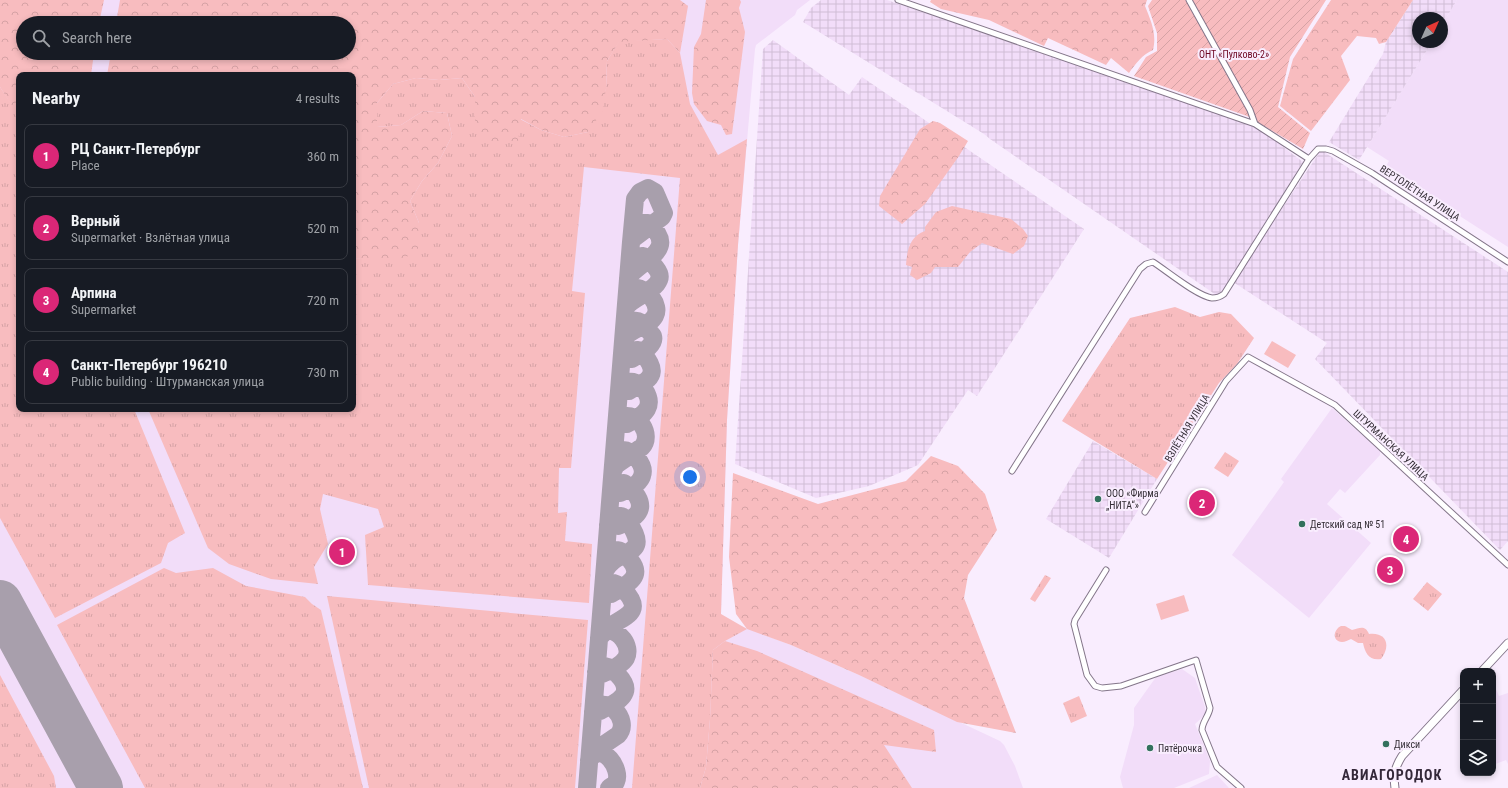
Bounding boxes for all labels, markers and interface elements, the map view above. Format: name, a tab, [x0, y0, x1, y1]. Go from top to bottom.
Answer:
north arrow	[1412, 12, 1448, 48]
search box	[16, 16, 356, 60]
icon: search	[30, 27, 52, 49]
text: Search here	[62, 29, 132, 47]
park label: ОНТ «Пулково-2»	[1199, 49, 1269, 60]
text: Nearby	[32, 88, 80, 108]
text: 4 results	[296, 91, 340, 106]
text: РЦ Санкт-Петербург	[71, 140, 200, 158]
text: 1	[43, 149, 49, 164]
text: 360 m	[307, 149, 339, 164]
text: Place	[71, 158, 100, 173]
street label: ВЕРТОЛЁТНАЯ УЛИЦА	[1378, 162, 1463, 223]
text: Верный	[71, 212, 120, 230]
text: 2	[43, 221, 49, 236]
text: 520 m	[307, 221, 339, 236]
text: Supermarket · Взлётная улица	[71, 230, 230, 245]
text: Арпина	[71, 284, 117, 302]
text: 3	[43, 293, 49, 308]
text: 720 m	[307, 293, 339, 308]
text: Supermarket	[71, 302, 136, 317]
text: Санкт-Петербург 196210	[71, 356, 227, 374]
text: 4	[43, 365, 49, 380]
text: 730 m	[307, 365, 339, 380]
text: Public building · Штурманская улица	[71, 374, 264, 389]
street label: ВЗЛЁТНАЯ УЛИЦА	[1162, 392, 1212, 464]
street label: ШТУРМАНСКАЯ УЛИЦА	[1351, 407, 1431, 483]
your location	[680, 467, 700, 487]
place label: ООО «Фирма „НИТА“»	[1106, 487, 1159, 511]
pin: 2	[1189, 488, 1215, 518]
marker: ООО «Фирма „НИТА“»	[1093, 494, 1103, 504]
marker: Детский сад № 51	[1297, 519, 1307, 529]
place label: Детский сад № 51	[1310, 519, 1385, 530]
pin: 4	[1393, 524, 1419, 554]
pin: 1	[329, 537, 355, 567]
pin: 3	[1377, 555, 1403, 585]
map controls	[1460, 668, 1496, 776]
button: +	[1460, 668, 1496, 704]
button: −	[1460, 704, 1496, 740]
marker: Дикси	[1381, 739, 1391, 749]
place label: Дикси	[1394, 739, 1420, 750]
button: layers	[1460, 740, 1496, 776]
marker: Пятёрочка	[1145, 743, 1155, 753]
place label: Пятёрочка	[1158, 743, 1202, 754]
district label: АВИАГОРОДОК	[1342, 767, 1442, 783]

